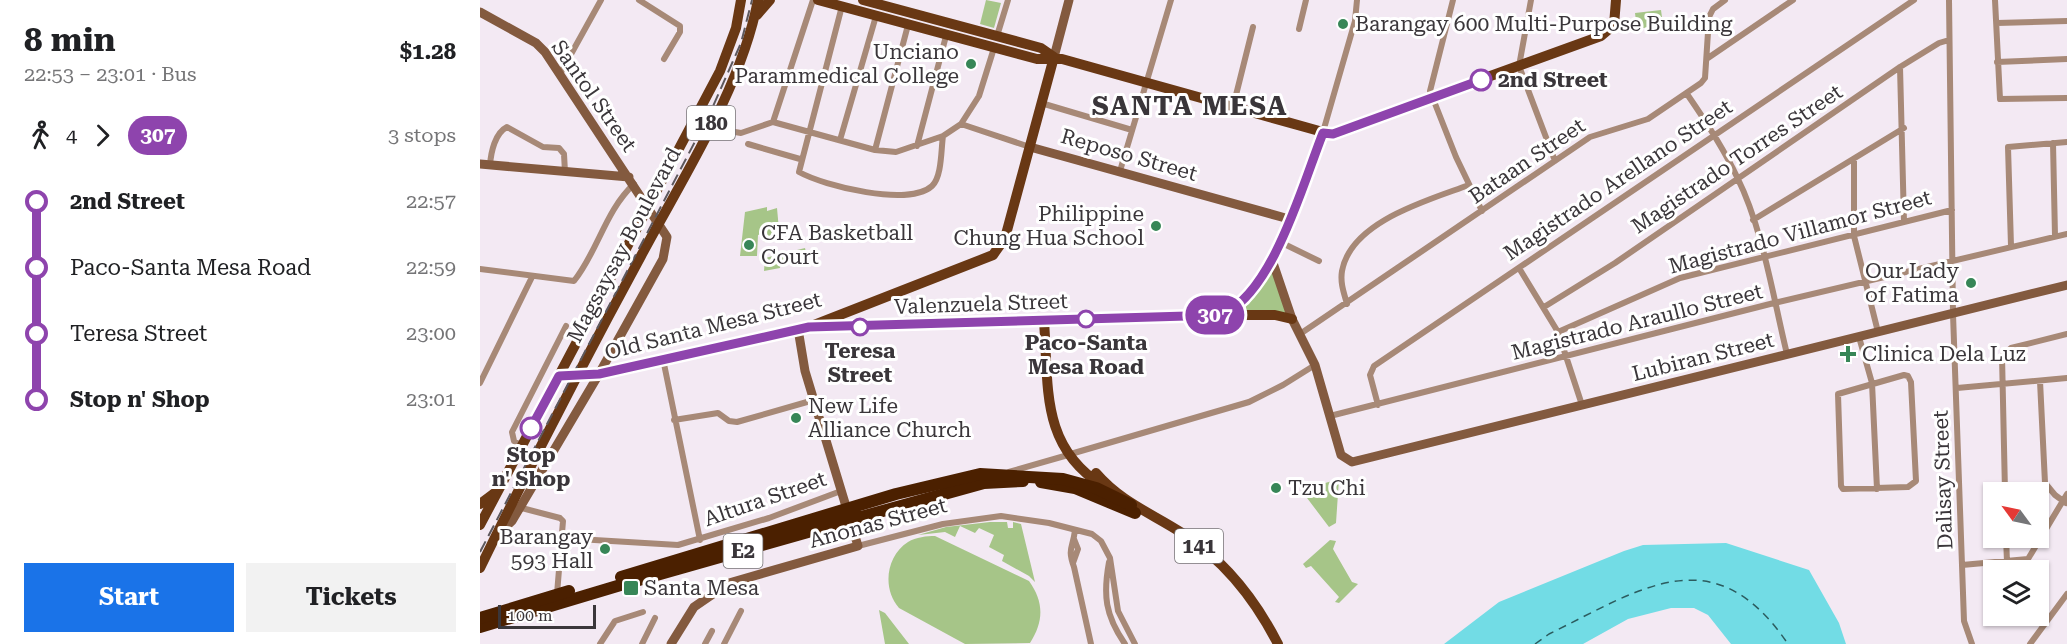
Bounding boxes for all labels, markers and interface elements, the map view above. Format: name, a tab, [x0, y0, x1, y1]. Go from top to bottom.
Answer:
place label: Barangay 600 Multi-Purpose Building	[1355, 12, 1732, 36]
marker: Barangay 600 Multi-Purpose Building	[1336, 17, 1350, 31]
text: 8 min	[24, 20, 116, 59]
street label: Santol Street	[547, 36, 641, 157]
text: $1.28	[400, 39, 456, 64]
place label: Unciano Parammedical College	[734, 40, 959, 88]
marker: Unciano Parammedical College	[964, 57, 978, 71]
text: 22:53 – 23:01 · Bus	[24, 62, 196, 86]
place label: 2nd Street	[1498, 68, 1608, 92]
marker: 2nd Street	[1470, 69, 1492, 91]
street label: Magistrado Torres Street	[1627, 79, 1847, 238]
district label: SANTA MESA	[1092, 90, 1288, 122]
street label: Magistrado Arellano Street	[1499, 95, 1737, 265]
road number: 180	[687, 106, 735, 140]
street label: Bataan Street	[1465, 113, 1590, 209]
icon: walk	[24, 119, 57, 152]
icon: forward	[86, 119, 119, 152]
text: 4	[66, 123, 77, 147]
text: 307	[140, 123, 175, 147]
text: 3 stops	[388, 123, 456, 147]
street label: Reposo Street	[1058, 124, 1200, 186]
street label: Magsaysay Boulevard	[562, 143, 686, 347]
street label: Magistrado Villamor Street	[1666, 185, 1934, 279]
text: 2nd Street	[70, 189, 185, 214]
text: 22:57	[406, 189, 456, 213]
place label: Philippine Chung Hua School	[954, 202, 1144, 250]
marker: Philippine Chung Hua School	[1149, 219, 1163, 233]
place label: CFA Basketball Court	[761, 221, 913, 269]
marker: CFA Basketball Court	[742, 238, 756, 252]
text: Paco-Santa Mesa Road	[70, 255, 311, 280]
text: 22:59	[406, 255, 456, 279]
place label: Our Lady of Fatima	[1865, 259, 1960, 307]
marker: Our Lady of Fatima	[1964, 276, 1978, 290]
street label: Magistrado Araullo Street	[1509, 279, 1765, 365]
street label: Old Santa Mesa Street	[602, 287, 824, 365]
street label: Valenzuela Street	[894, 289, 1069, 319]
line badge: 307	[1180, 296, 1250, 334]
text: 307	[1197, 303, 1233, 327]
marker: Paco-Santa Mesa Road	[1077, 310, 1095, 328]
marker: Teresa Street	[851, 318, 869, 336]
text: Teresa Street	[70, 321, 207, 346]
text: 23:00	[406, 321, 456, 345]
street label: Lubiran Street	[1630, 328, 1777, 386]
place label: Paco-Santa Mesa Road	[1025, 331, 1148, 379]
place label: Teresa Street	[825, 339, 896, 387]
place label: Clinica Dela Luz	[1862, 342, 2026, 366]
marker: Clinica Dela Luz	[1839, 345, 1857, 363]
text: Stop n' Shop	[70, 387, 209, 412]
text: 23:01	[406, 387, 456, 411]
place label: New Life Alliance Church	[808, 394, 972, 442]
street label: Dalisay Street	[1929, 410, 1957, 550]
marker: New Life Alliance Church	[789, 411, 803, 425]
marker: Stop n' Shop	[520, 417, 542, 439]
place label: Stop n' Shop	[492, 443, 570, 491]
street label: Altura Street	[701, 467, 829, 531]
place label: Tzu Chi	[1288, 476, 1366, 500]
marker: Tzu Chi	[1269, 481, 1283, 495]
north arrow	[1983, 482, 2049, 548]
map controls	[1983, 482, 2049, 626]
street label: Anonas Street	[807, 493, 950, 553]
place label: Barangay 593 Hall	[499, 525, 594, 573]
road number: 141	[1175, 529, 1223, 563]
road number: E2	[724, 534, 762, 568]
marker: Barangay 593 Hall	[598, 542, 612, 556]
button: layers	[1983, 560, 2049, 626]
button: Start	[24, 563, 234, 632]
button: Tickets	[246, 563, 456, 632]
place label: Santa Mesa	[644, 576, 760, 600]
marker: Santa Mesa	[622, 579, 640, 597]
scale bar	[498, 602, 596, 630]
text: 100 m	[507, 606, 553, 625]

